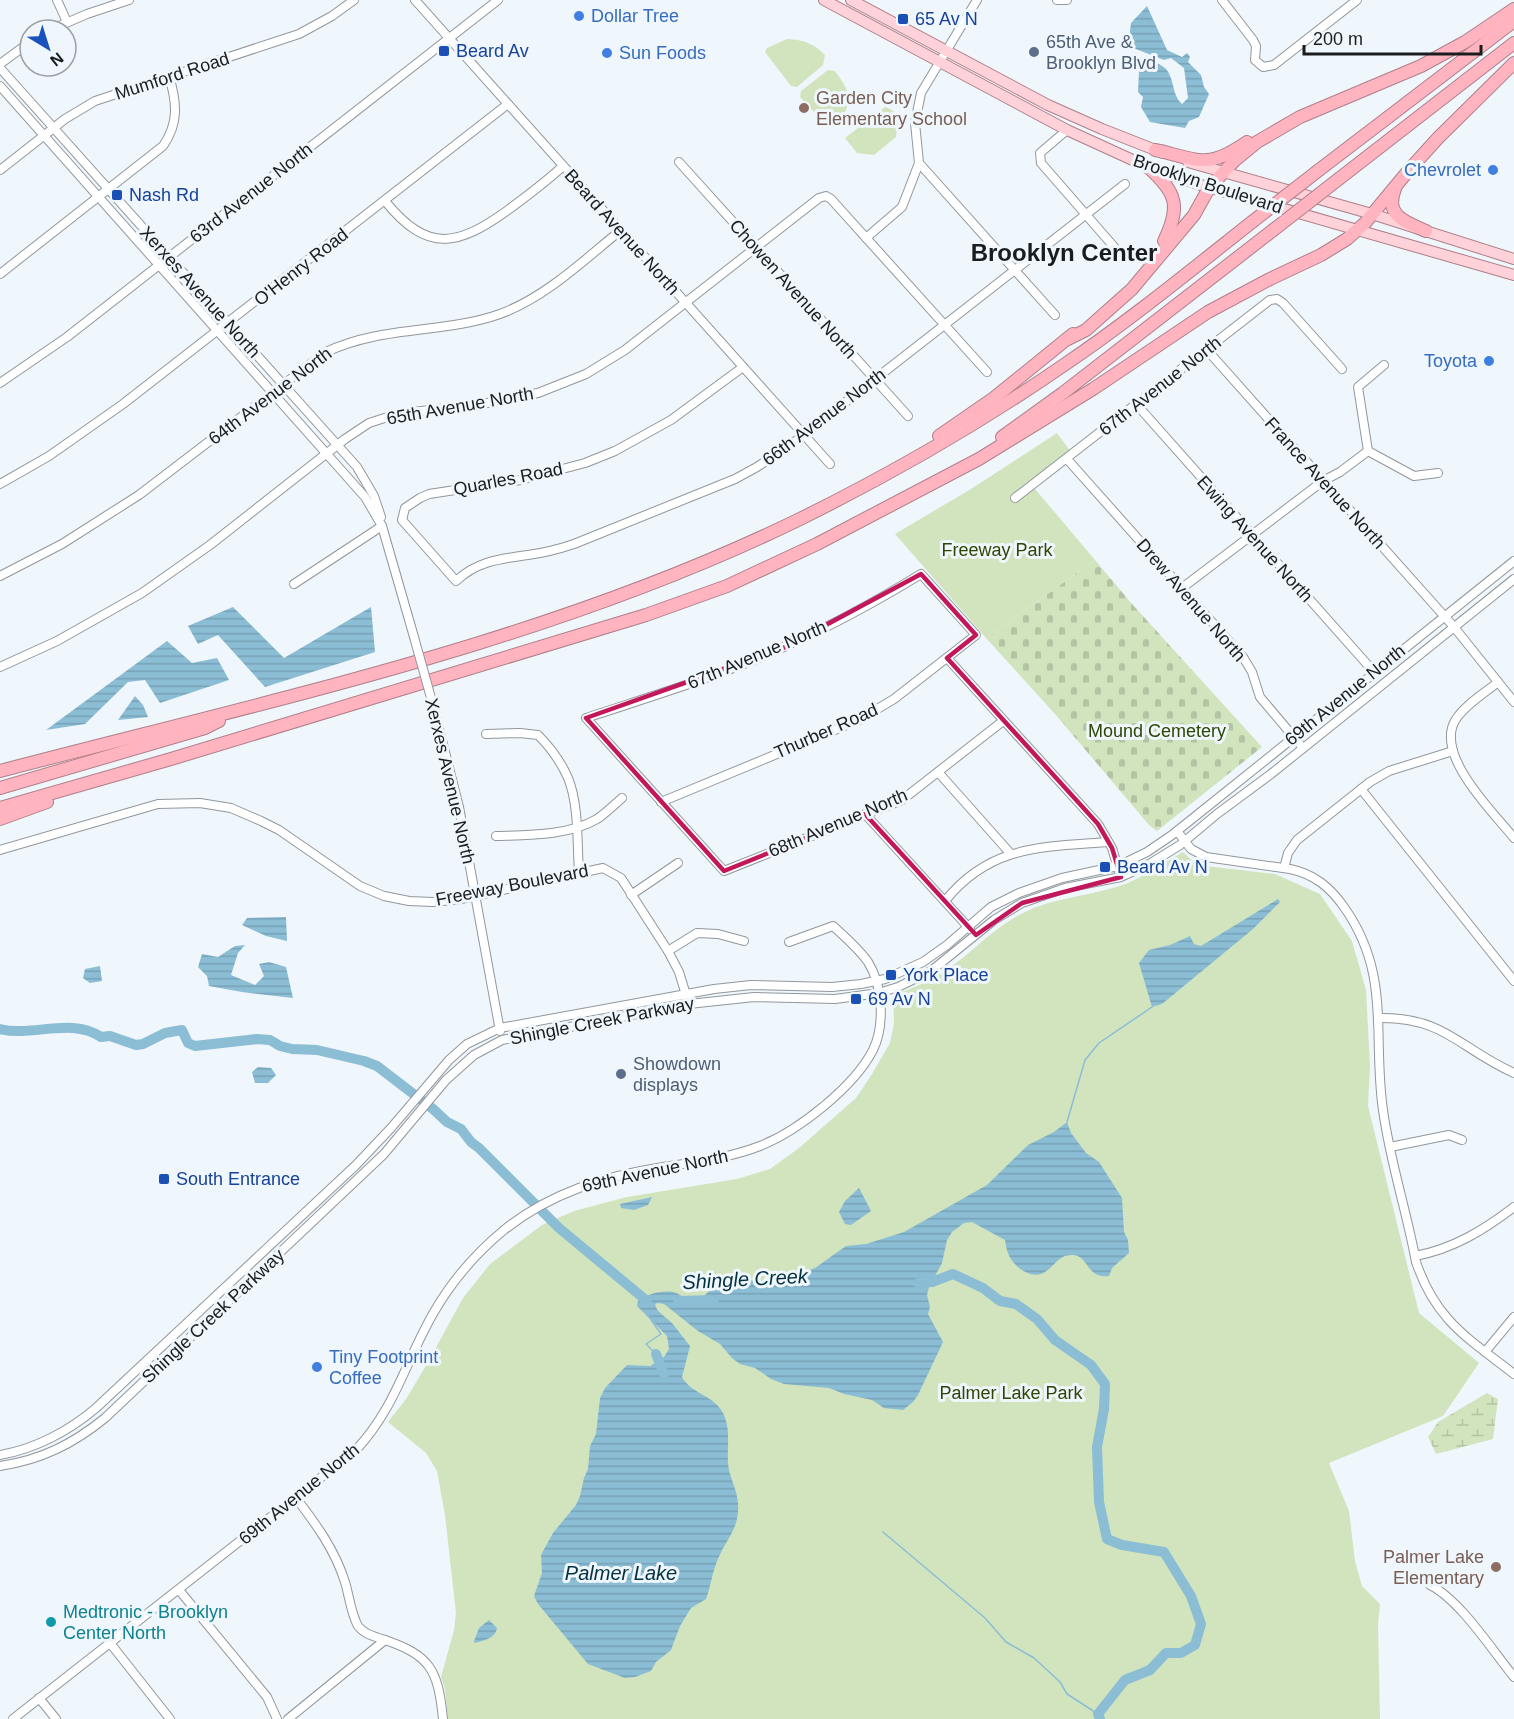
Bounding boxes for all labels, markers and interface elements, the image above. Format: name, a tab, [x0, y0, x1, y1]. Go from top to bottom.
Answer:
place label: Dollar Tree	[591, 6, 679, 26]
marker: Dollar Tree	[572, 9, 586, 23]
place label: 65 Av N	[915, 9, 978, 29]
marker: 65 Av N	[896, 12, 910, 26]
north arrow	[18, 18, 78, 78]
scale bar	[1304, 18, 1481, 56]
text: 200 m	[1313, 29, 1363, 49]
place label: 65th Ave & Brooklyn Blvd	[1046, 32, 1156, 73]
place label: Beard Av	[456, 41, 529, 61]
place label: Sun Foods	[619, 43, 706, 63]
marker: Beard Av	[437, 44, 451, 58]
marker: 65th Ave & Brooklyn Blvd	[1027, 45, 1041, 59]
marker: Sun Foods	[600, 46, 614, 60]
street label: Mumford Road	[112, 48, 232, 104]
text: N	[47, 49, 67, 70]
place label: Garden City Elementary School	[816, 88, 967, 129]
marker: Garden City Elementary School	[797, 101, 811, 115]
street label: 63rd Avenue North	[186, 139, 316, 247]
street label: Brooklyn Boulevard	[1131, 150, 1285, 218]
place label: Chevrolet	[1404, 160, 1481, 180]
marker: Chevrolet	[1486, 163, 1500, 177]
street label: Beard Avenue North	[560, 165, 684, 299]
place label: Nash Rd	[129, 185, 199, 205]
marker: Nash Rd	[110, 188, 124, 202]
street label: Chowen Avenue North	[725, 216, 861, 362]
street label: Xerxes Avenue North	[136, 222, 264, 362]
street label: O'Henry Road	[250, 224, 352, 310]
district label: Brooklyn Center	[971, 239, 1157, 266]
street label: 67th Avenue North	[1095, 332, 1225, 440]
street label: 64th Avenue North	[205, 343, 335, 449]
place label: Toyota	[1424, 351, 1478, 371]
marker: Toyota	[1482, 354, 1496, 368]
street label: 66th Avenue North	[759, 364, 889, 470]
street label: 65th Avenue North	[385, 383, 535, 429]
street label: France Avenue North	[1261, 413, 1389, 553]
street label: Quarles Road	[452, 459, 564, 499]
street label: Ewing Avenue North	[1193, 472, 1317, 606]
street label: Drew Avenue North	[1132, 535, 1250, 665]
park label: Freeway Park	[941, 540, 1054, 560]
street label: 67th Avenue North	[685, 617, 829, 693]
street label: 69th Avenue North	[1281, 640, 1409, 750]
street label: Xerxes Avenue North	[421, 696, 479, 866]
street label: Thurber Road	[771, 699, 881, 763]
park label: Mound Cemetery	[1088, 721, 1226, 741]
street label: 68th Avenue North	[766, 785, 910, 861]
place label: Beard Av N	[1117, 857, 1208, 877]
street label: Freeway Boulevard	[434, 860, 590, 910]
marker: Beard Av N	[1098, 860, 1112, 874]
place label: York Place	[903, 965, 988, 985]
marker: York Place	[884, 968, 898, 982]
place label: 69 Av N	[868, 989, 931, 1009]
marker: 69 Av N	[849, 992, 863, 1006]
street label: Shingle Creek Parkway	[508, 993, 696, 1049]
place label: Showdown displays	[633, 1054, 721, 1095]
marker: Showdown displays	[614, 1067, 628, 1081]
street label: 69th Avenue North	[580, 1146, 730, 1196]
place label: South Entrance	[176, 1169, 300, 1189]
marker: South Entrance	[157, 1172, 171, 1186]
street label: Shingle Creek Parkway	[138, 1245, 288, 1387]
water label: Shingle Creek	[682, 1265, 809, 1293]
place label: Tiny Footprint Coffee	[329, 1347, 438, 1388]
marker: Tiny Footprint Coffee	[310, 1360, 324, 1374]
park label: Palmer Lake Park	[939, 1383, 1084, 1403]
street label: 69th Avenue North	[235, 1439, 363, 1549]
place label: Palmer Lake Elementary	[1383, 1547, 1484, 1588]
marker: Palmer Lake Elementary	[1489, 1560, 1503, 1574]
water label: Palmer Lake	[565, 1562, 677, 1584]
place label: Medtronic - Brooklyn Center North	[63, 1602, 228, 1643]
marker: Medtronic - Brooklyn Center North	[44, 1615, 58, 1629]

